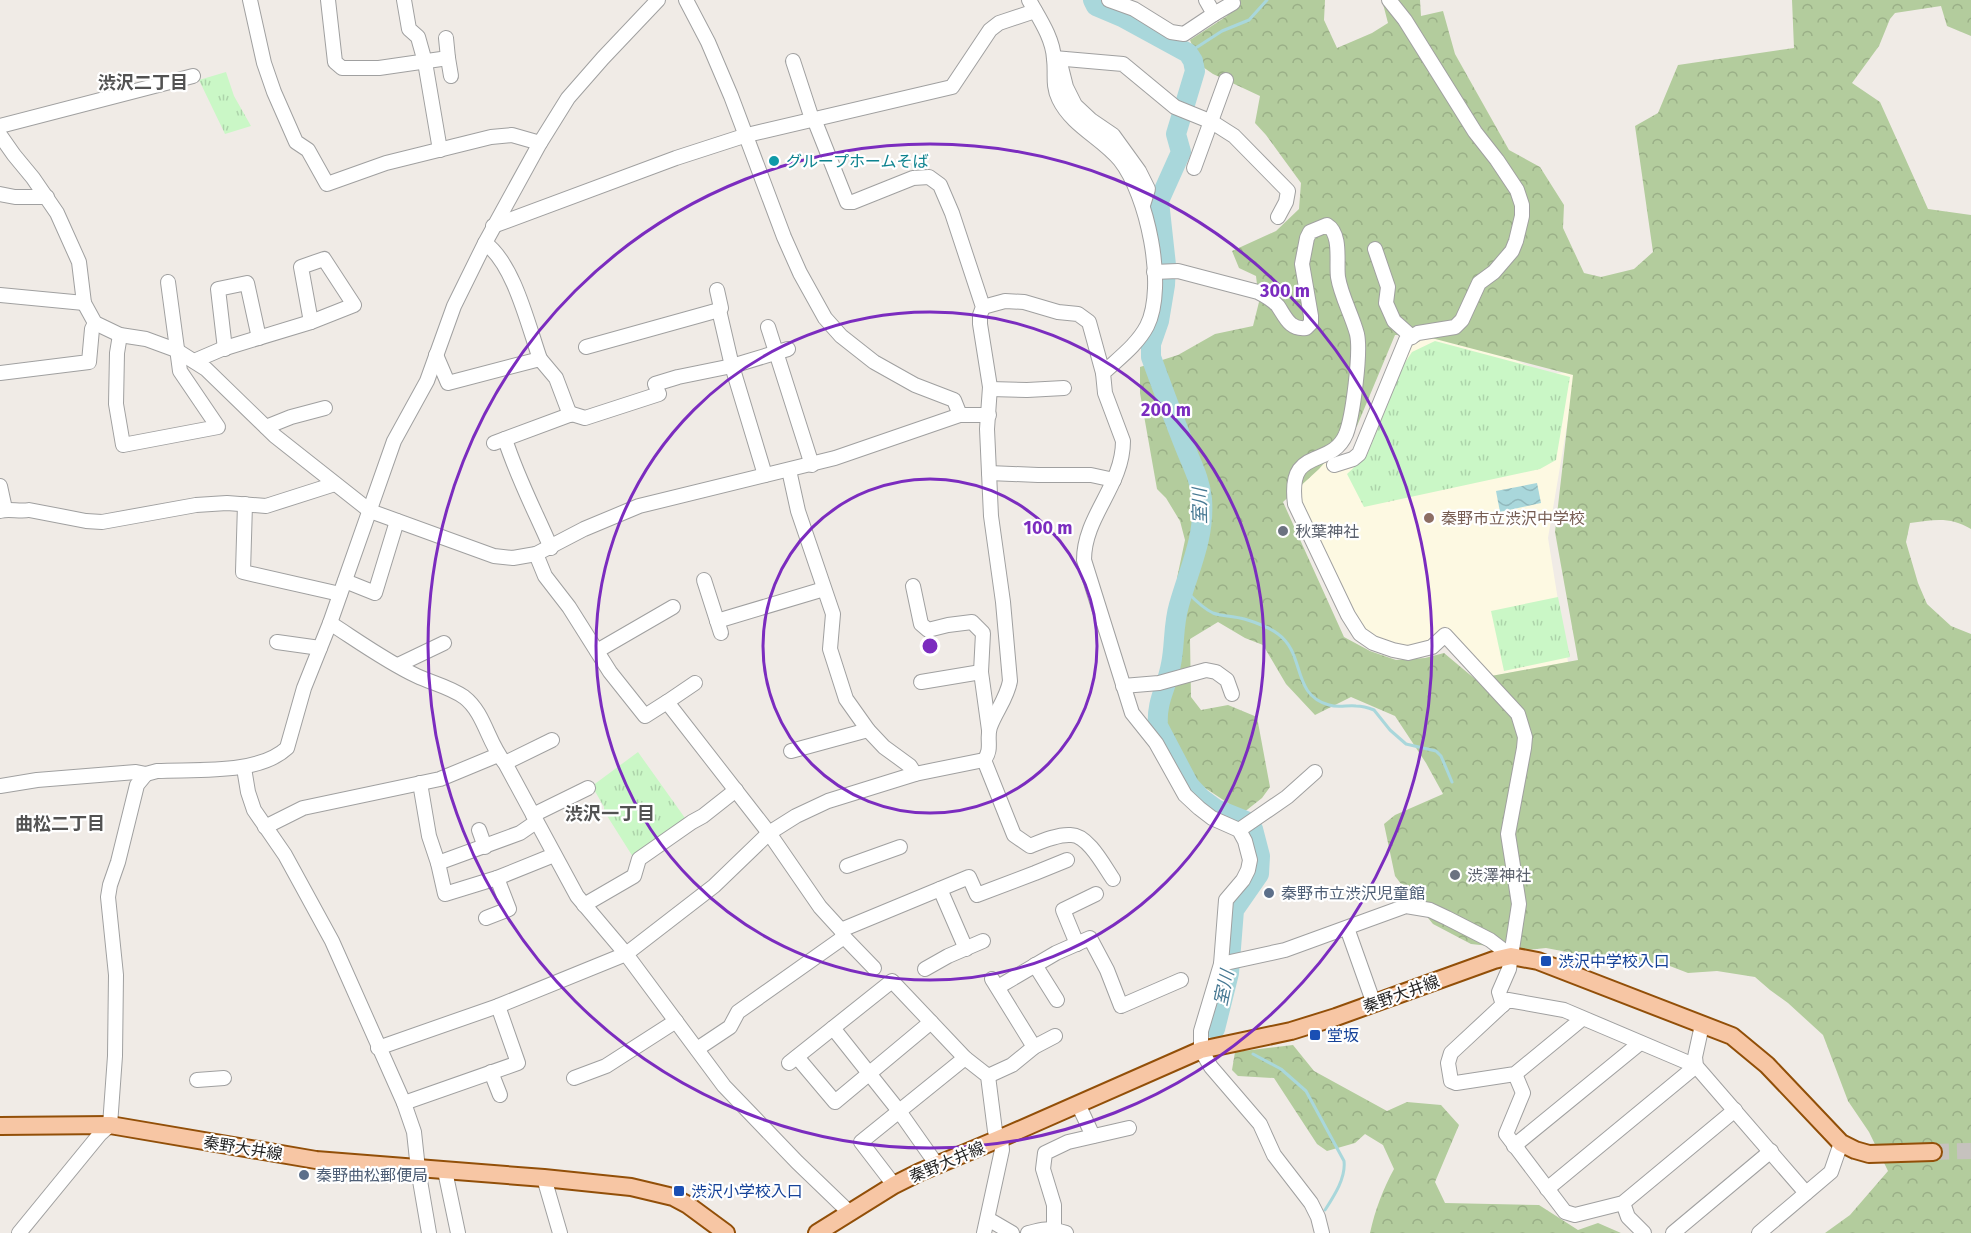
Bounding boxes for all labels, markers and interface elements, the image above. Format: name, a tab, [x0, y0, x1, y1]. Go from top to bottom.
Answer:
district label: 渋沢二丁目	[98, 72, 188, 94]
place label: グループホームそば	[786, 152, 929, 171]
marker: グループホームそば	[767, 154, 781, 168]
text: 300 m	[1259, 280, 1310, 302]
text: 200 m	[1141, 399, 1191, 421]
water label: 室川	[1189, 486, 1211, 524]
place label: 秦野市立渋沢中学校	[1441, 509, 1585, 528]
marker: 秦野市立渋沢中学校	[1422, 511, 1436, 525]
text: 100 m	[1024, 517, 1072, 539]
place label: 秋葉神社	[1295, 522, 1359, 541]
marker: 秋葉神社	[1276, 524, 1290, 538]
centre of rings	[920, 636, 940, 656]
district label: 渋沢一丁目	[565, 803, 655, 825]
district label: 曲松二丁目	[15, 813, 105, 835]
place label: 渋澤神社	[1467, 866, 1531, 885]
marker: 渋澤神社	[1448, 868, 1462, 882]
place label: 秦野市立渋沢児童館	[1281, 884, 1425, 903]
marker: 秦野市立渋沢児童館	[1262, 886, 1276, 900]
place label: 渋沢中学校入口	[1558, 952, 1670, 971]
marker: 渋沢中学校入口	[1539, 954, 1553, 968]
water label: 室川	[1209, 966, 1239, 1008]
street label: 秦野大井線	[1360, 971, 1442, 1017]
place label: 堂坂	[1327, 1026, 1359, 1045]
marker: 堂坂	[1308, 1028, 1322, 1042]
street label: 秦野大井線	[202, 1132, 284, 1164]
street label: 秦野大井線	[906, 1138, 988, 1186]
place label: 秦野曲松郵便局	[316, 1166, 428, 1185]
marker: 秦野曲松郵便局	[297, 1168, 311, 1182]
place label: 渋沢小学校入口	[691, 1182, 803, 1201]
marker: 渋沢小学校入口	[672, 1184, 686, 1198]

